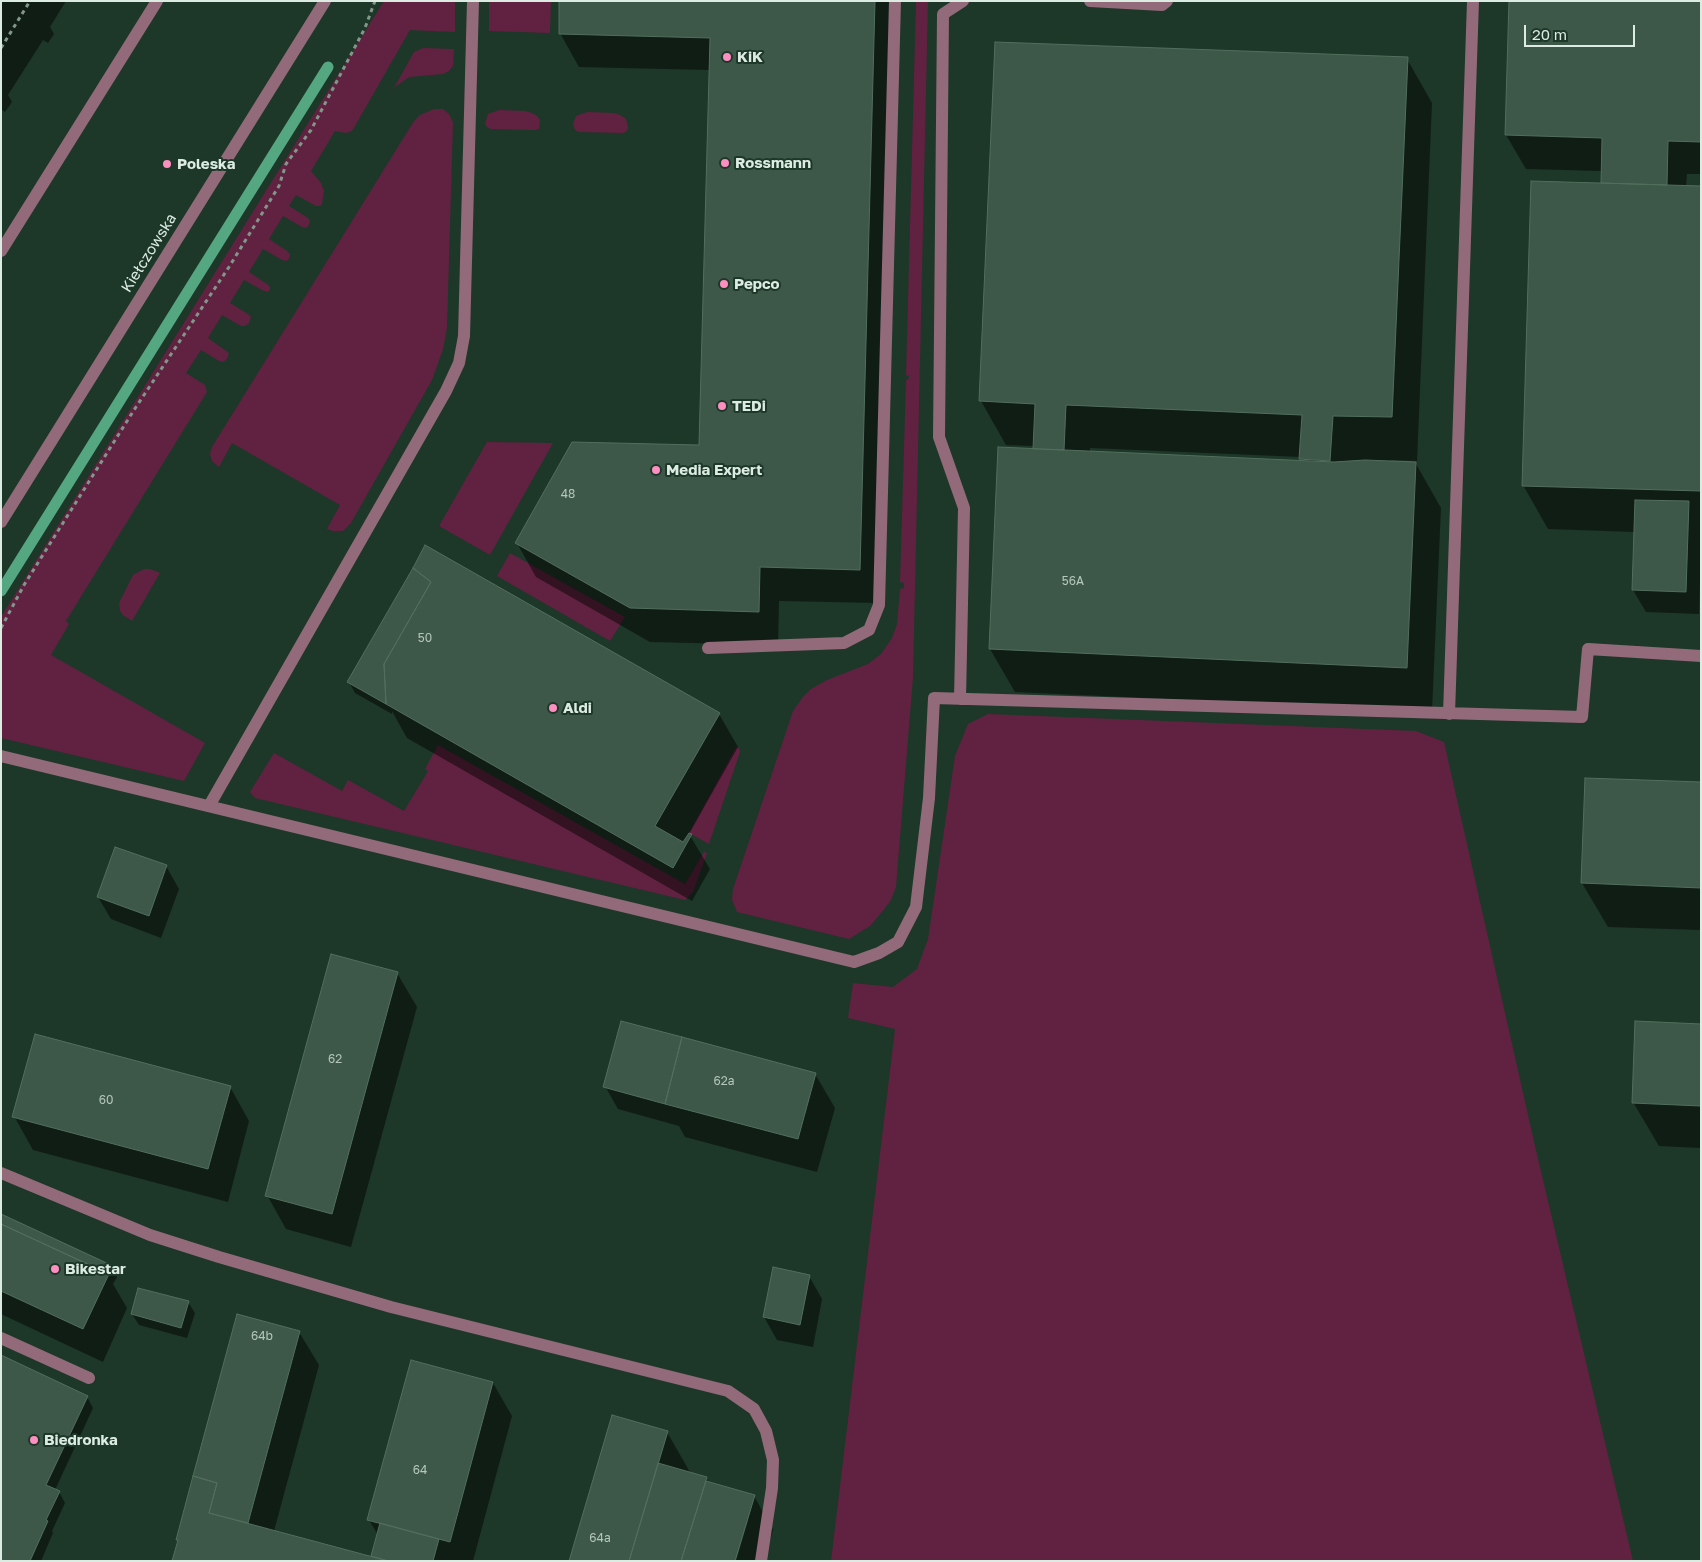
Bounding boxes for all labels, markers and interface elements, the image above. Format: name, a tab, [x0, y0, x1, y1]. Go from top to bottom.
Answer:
scale bar	[1527, 15, 1638, 47]
text: 20 m	[1532, 25, 1567, 43]
place label: KiK	[737, 48, 763, 66]
marker: KiK	[721, 51, 733, 63]
place label: Rossmann	[735, 154, 811, 172]
place label: Poleska	[177, 155, 235, 173]
marker: Rossmann	[719, 157, 731, 169]
marker: Poleska	[161, 158, 173, 170]
street label: Kiełczowska	[118, 210, 180, 296]
place label: Pepco	[734, 275, 780, 293]
marker: Pepco	[718, 278, 730, 290]
place label: TEDi	[732, 397, 766, 415]
marker: TEDi	[716, 400, 728, 412]
place label: Media Expert	[666, 461, 762, 479]
marker: Media Expert	[650, 464, 662, 476]
house number: 48	[561, 487, 575, 501]
house number: 56A	[1062, 574, 1084, 588]
house number: 50	[418, 631, 432, 645]
place label: Aldi	[563, 699, 592, 717]
marker: Aldi	[547, 702, 559, 714]
house number: 62	[328, 1052, 342, 1066]
house number: 62a	[714, 1074, 734, 1088]
house number: 60	[99, 1093, 113, 1107]
place label: Bikestar	[65, 1260, 126, 1278]
marker: Bikestar	[49, 1263, 61, 1275]
house number: 64b	[251, 1329, 273, 1343]
place label: Biedronka	[44, 1431, 118, 1449]
marker: Biedronka	[28, 1434, 40, 1446]
house number: 64	[413, 1463, 427, 1477]
house number: 64a	[589, 1531, 611, 1545]

